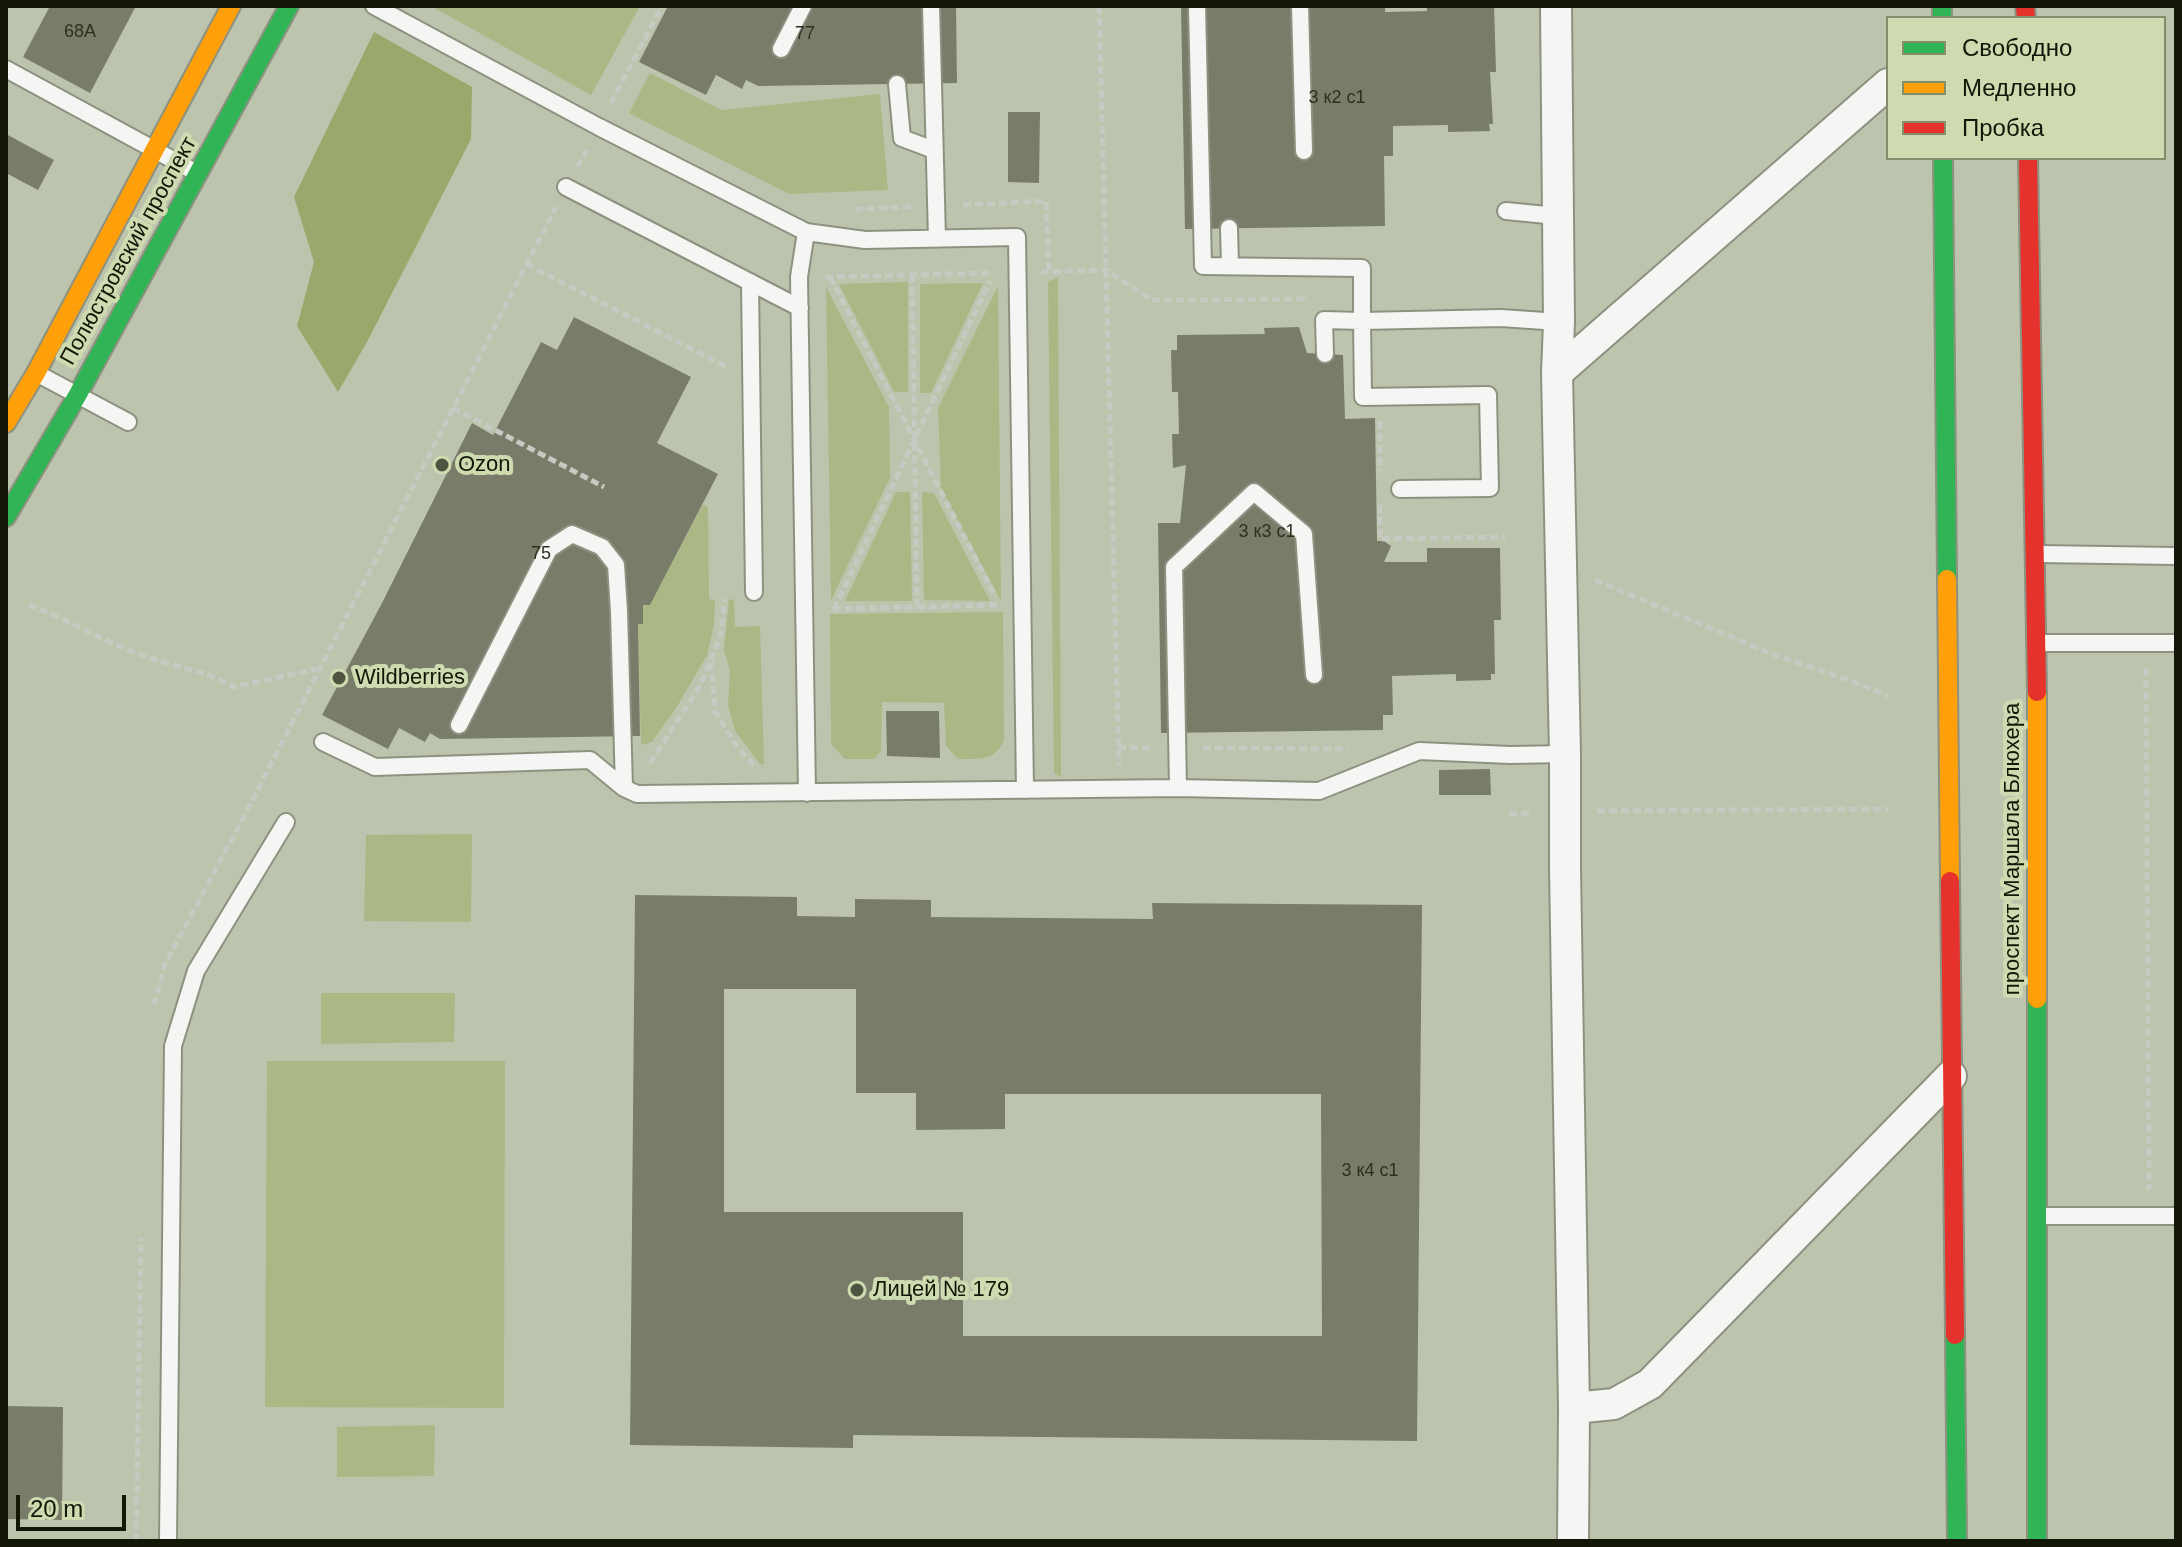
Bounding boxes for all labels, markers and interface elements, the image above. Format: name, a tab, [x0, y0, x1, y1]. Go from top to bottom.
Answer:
legend	[1886, 16, 2166, 160]
house number: 68А	[64, 21, 96, 43]
house number: 77	[795, 23, 815, 45]
text: Свободно	[1962, 34, 2072, 61]
text: Медленно	[1962, 74, 2076, 101]
house number: 3 к2 с1	[1309, 87, 1365, 109]
text: Пробка	[1962, 114, 2044, 141]
street label: Полюстровский проспект	[55, 132, 203, 370]
place label: Ozon	[458, 452, 511, 478]
marker: Ozon	[433, 456, 451, 474]
house number: 3 к3 с1	[1239, 521, 1295, 543]
house number: 75	[531, 543, 551, 565]
place label: Wildberries	[355, 665, 465, 691]
marker: Wildberries	[330, 669, 348, 687]
street label: проспект Маршала Блюхера	[2000, 703, 2026, 995]
house number: 3 к4 с1	[1342, 1160, 1398, 1182]
place label: Лицей № 179	[873, 1277, 1009, 1303]
marker: Лицей № 179	[848, 1281, 866, 1299]
scale bar	[20, 1479, 130, 1529]
text: 20 m	[30, 1495, 83, 1522]

